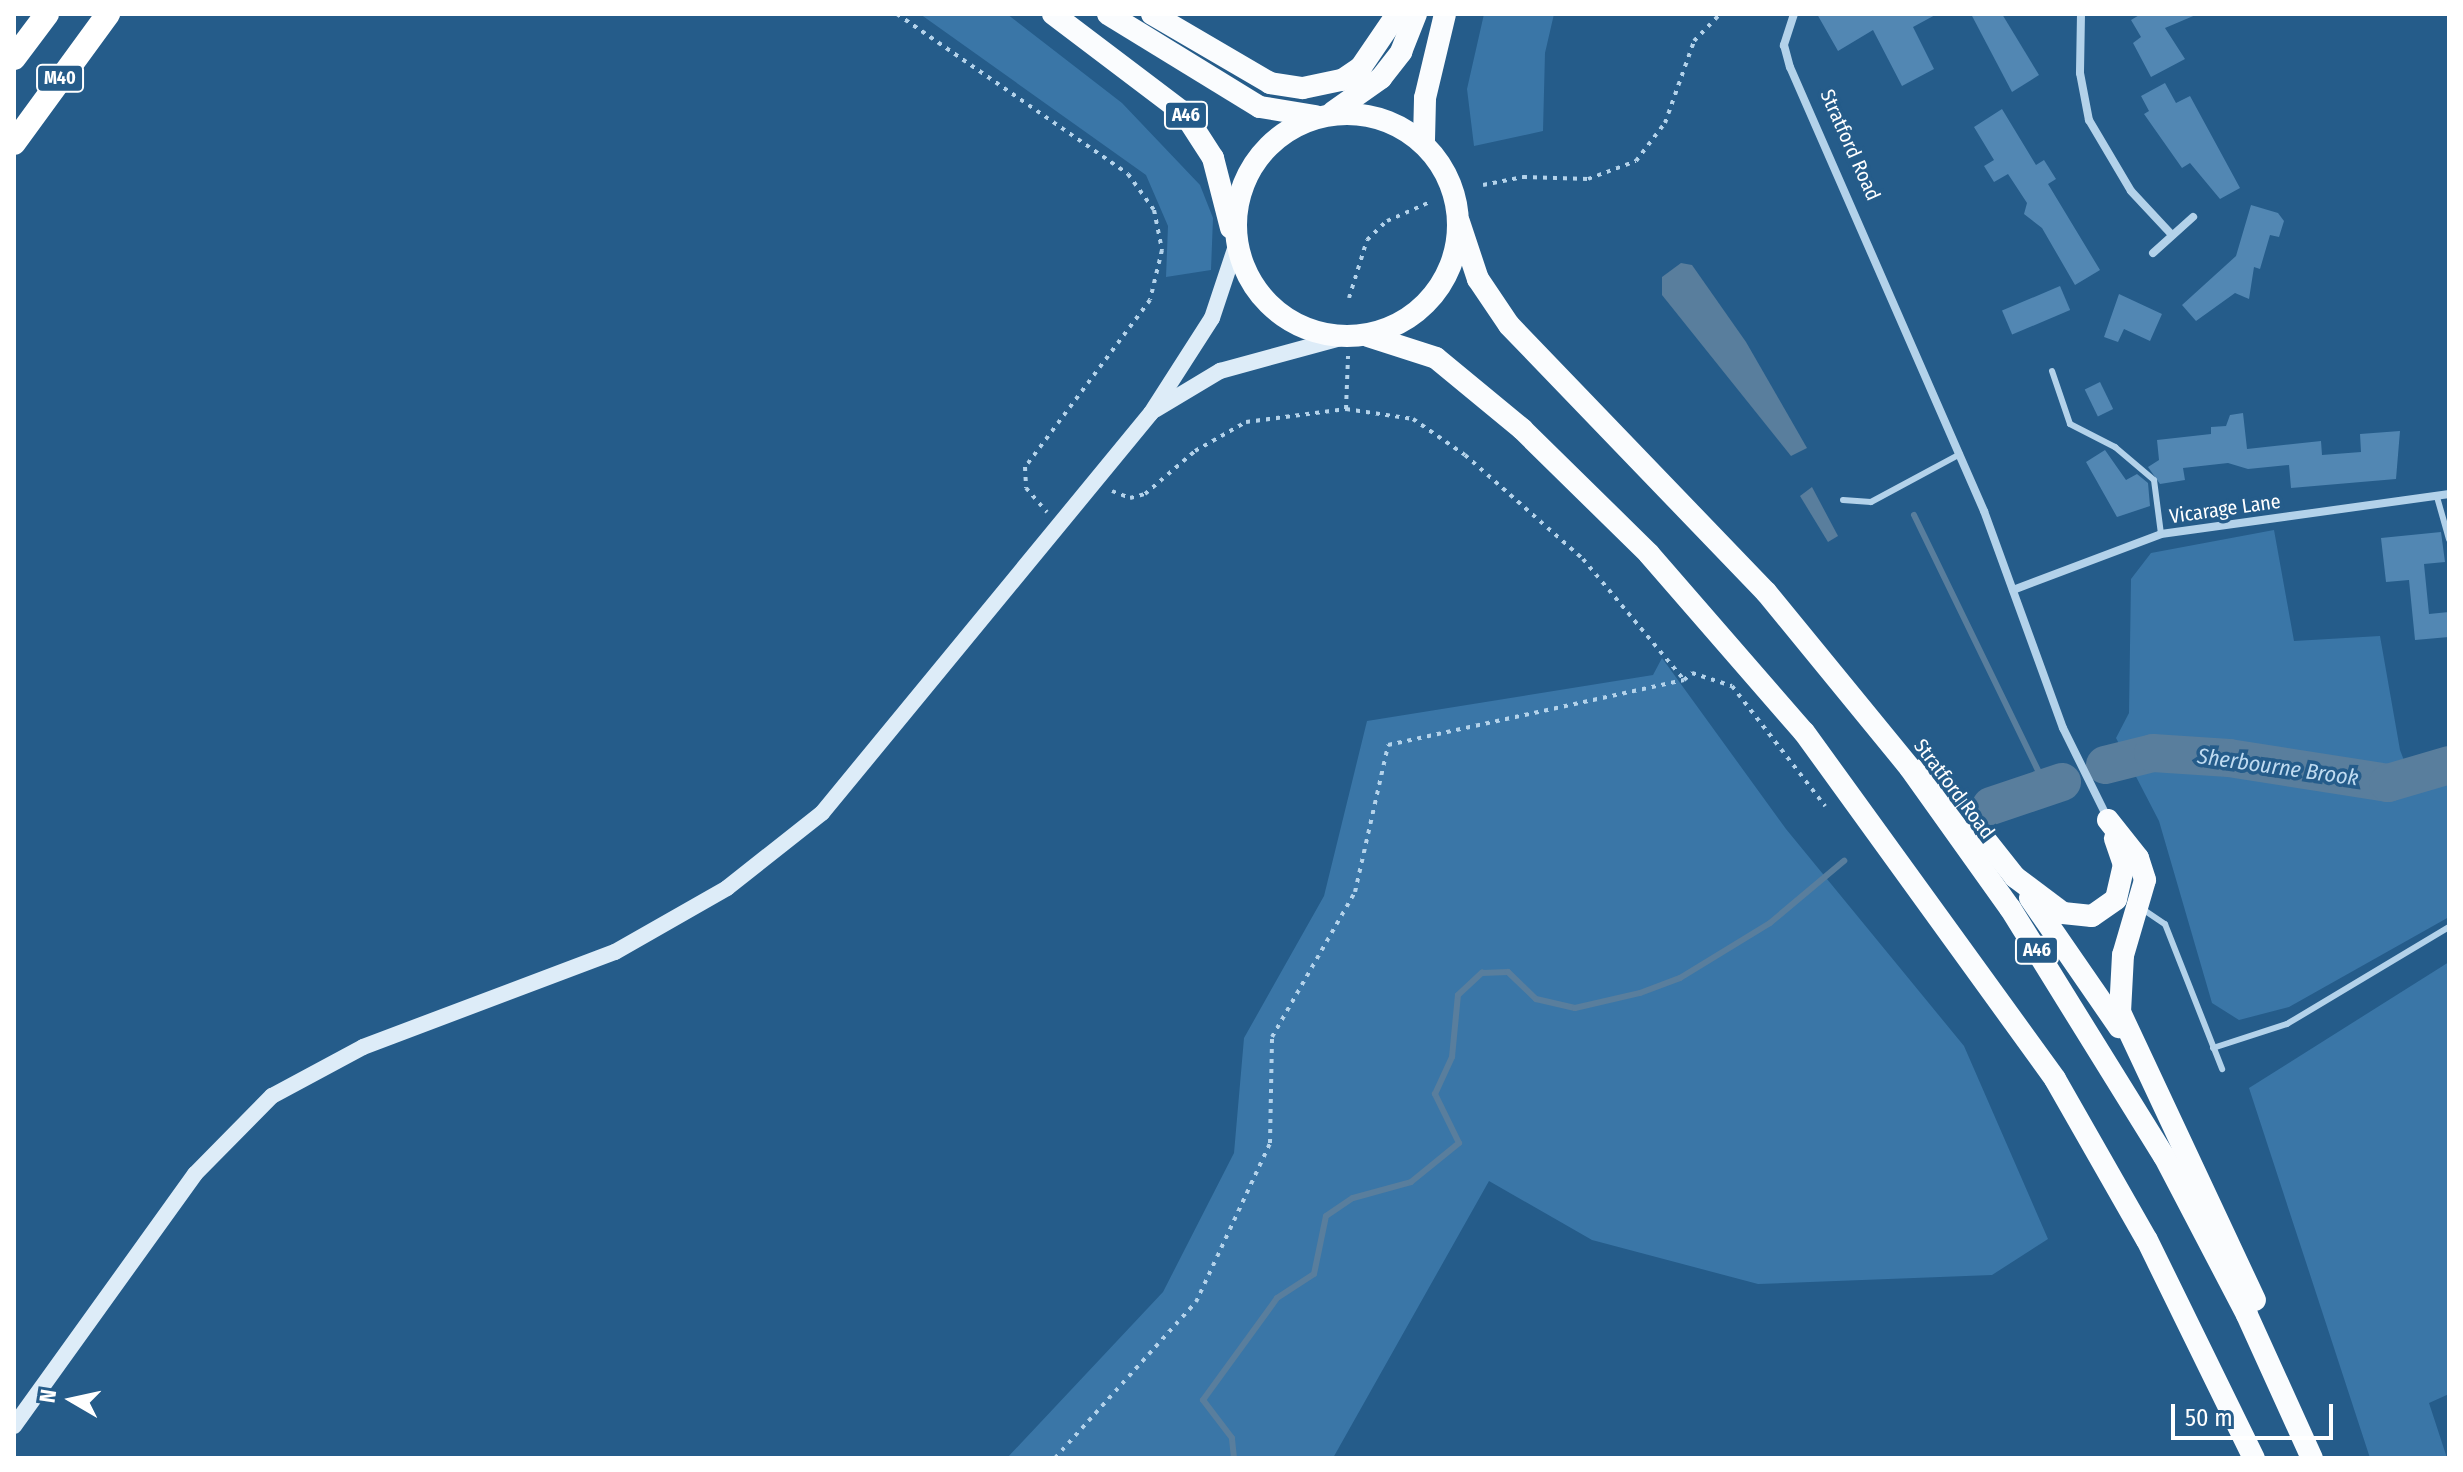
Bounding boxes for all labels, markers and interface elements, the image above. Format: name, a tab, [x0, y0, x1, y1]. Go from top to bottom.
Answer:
road number: M40	[36, 64, 84, 92]
street label: Stratford Road	[1815, 86, 1885, 204]
road number: A46	[1162, 101, 1210, 129]
street label: Vicarage Lane	[2168, 489, 2282, 529]
street label: Stratford Road	[1909, 734, 1999, 844]
water label: Sherbourne Brook	[2196, 743, 2360, 791]
road number: A46	[2013, 936, 2061, 964]
north arrow	[32, 1360, 112, 1440]
text: N	[33, 1388, 62, 1405]
scale bar	[2175, 1388, 2337, 1438]
text: 50 m	[2185, 1404, 2233, 1432]

